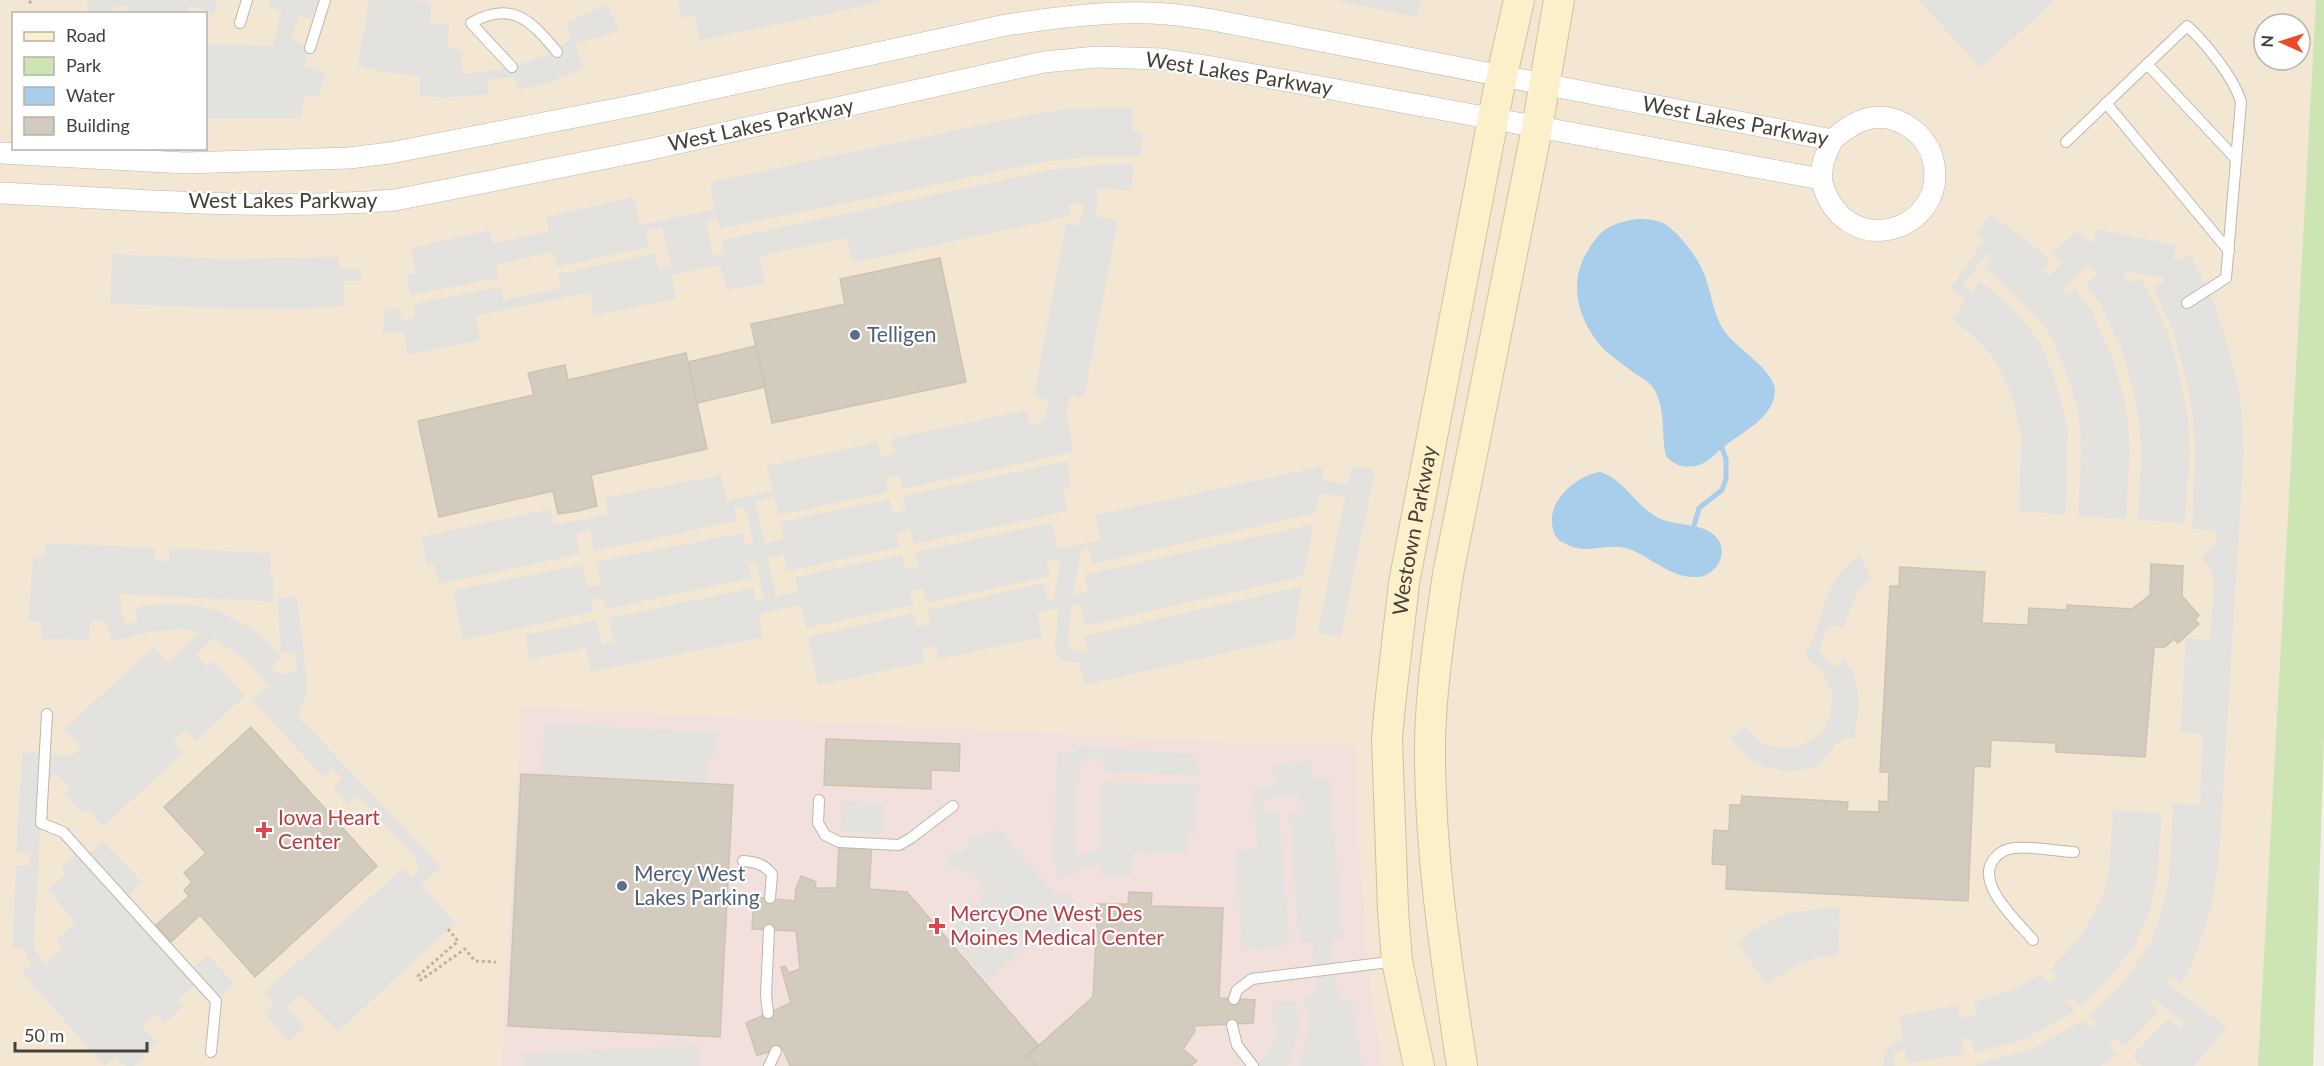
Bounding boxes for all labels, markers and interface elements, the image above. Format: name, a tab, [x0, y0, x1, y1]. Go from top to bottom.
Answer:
legend	[12, 12, 207, 150]
north arrow	[2252, 12, 2312, 72]
text: Road	[66, 24, 106, 46]
text: N	[2257, 35, 2276, 48]
street label: West Lakes Parkway	[1144, 45, 1335, 100]
text: Park	[66, 54, 102, 76]
text: Water	[66, 84, 115, 106]
street label: West Lakes Parkway	[1640, 90, 1831, 150]
street label: West Lakes Parkway	[666, 92, 856, 155]
text: Building	[66, 114, 130, 136]
street label: West Lakes Parkway	[189, 187, 378, 212]
place label: Telligen	[867, 321, 936, 346]
marker: Telligen	[848, 328, 862, 342]
street label: Westown Parkway	[1386, 443, 1441, 617]
place label: Iowa Heart Center	[278, 804, 380, 853]
marker: Iowa Heart Center	[255, 821, 273, 839]
place label: Mercy West Lakes Parking	[634, 860, 760, 909]
marker: Mercy West Lakes Parking	[615, 879, 629, 893]
place label: MercyOne West Des Moines Medical Center	[950, 900, 1164, 949]
marker: MercyOne West Des Moines Medical Center	[928, 917, 946, 935]
scale bar	[15, 1015, 147, 1053]
text: 50 m	[24, 1024, 64, 1046]

